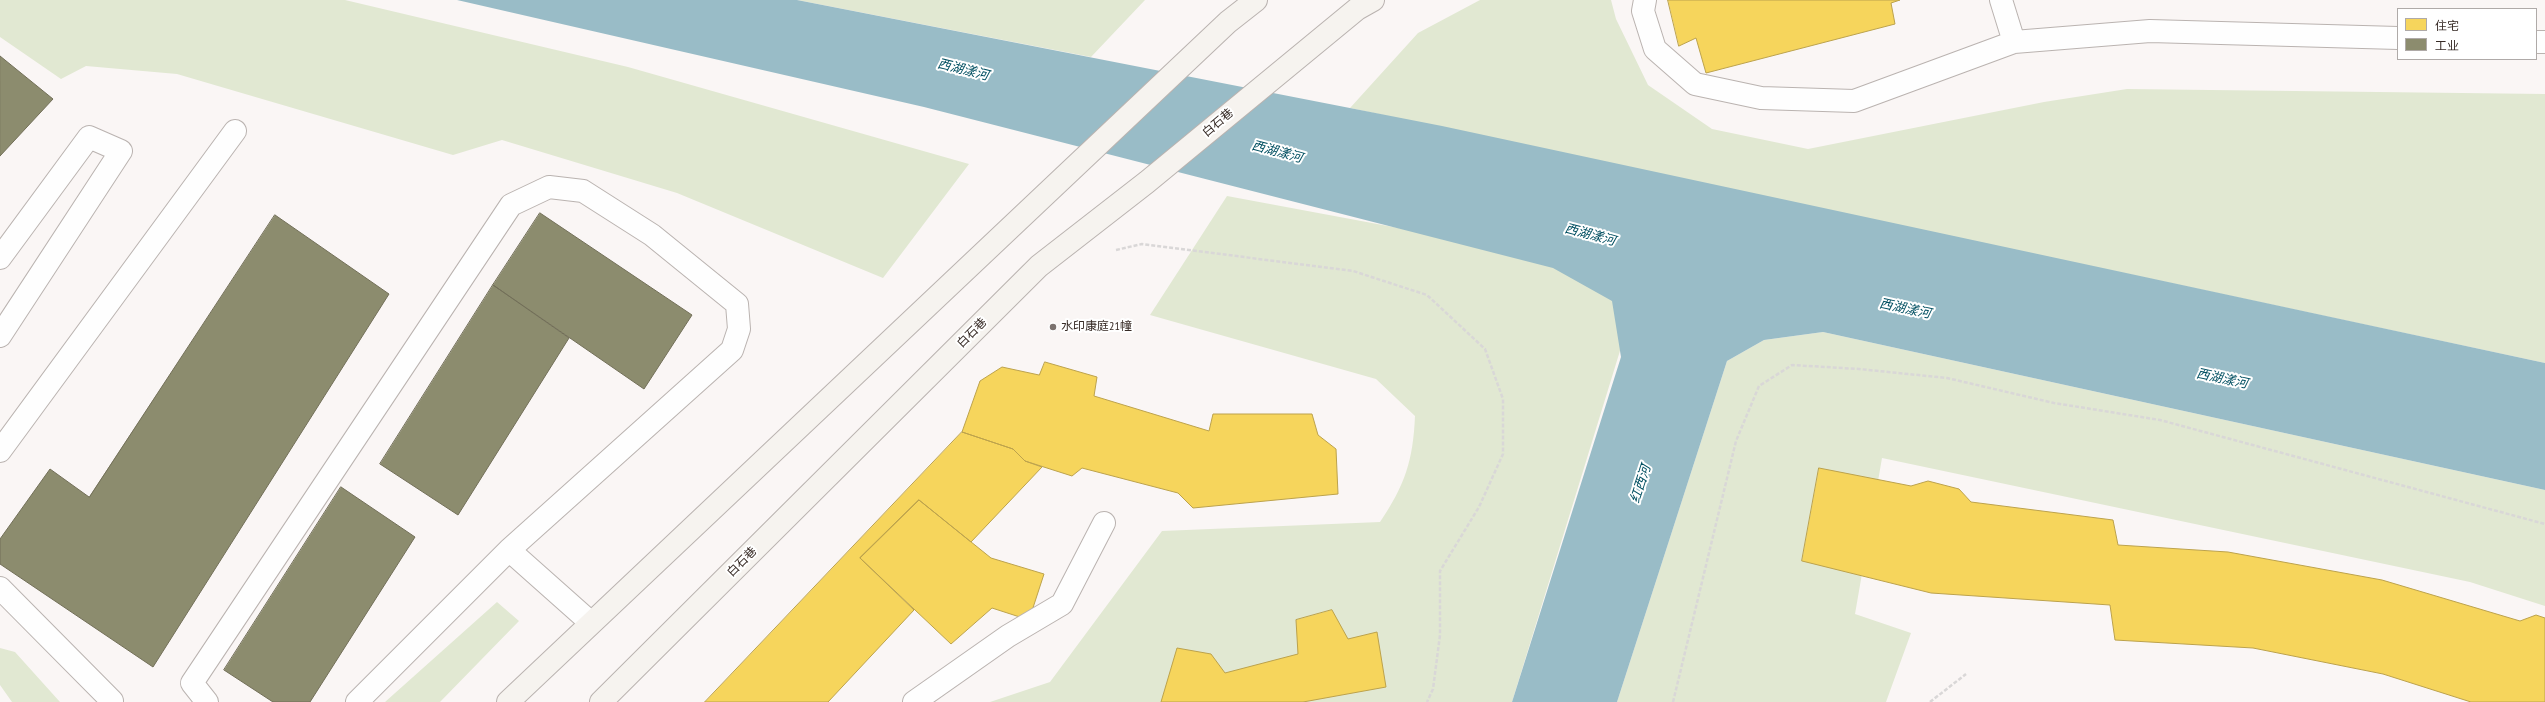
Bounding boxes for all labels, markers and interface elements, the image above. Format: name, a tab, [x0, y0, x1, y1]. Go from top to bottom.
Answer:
legend	[2397, 8, 2537, 60]
text: 住宅	[2435, 18, 2459, 33]
text: 工业	[2435, 38, 2459, 53]
water label: 西湖漾河	[936, 56, 990, 84]
street label: 白石巷	[1200, 106, 1236, 140]
water label: 西湖漾河	[1250, 138, 1304, 166]
water label: 西湖漾河	[1563, 221, 1617, 249]
water label: 西湖漾河	[1878, 296, 1932, 322]
street label: 白石巷	[954, 315, 990, 351]
place label: 水印康庭21幢	[1061, 320, 1132, 334]
marker: 水印康庭21幢	[1048, 322, 1058, 332]
water label: 西湖漾河	[2195, 366, 2249, 392]
water label: 红西河	[1628, 463, 1654, 505]
street label: 白石巷	[724, 544, 760, 580]

